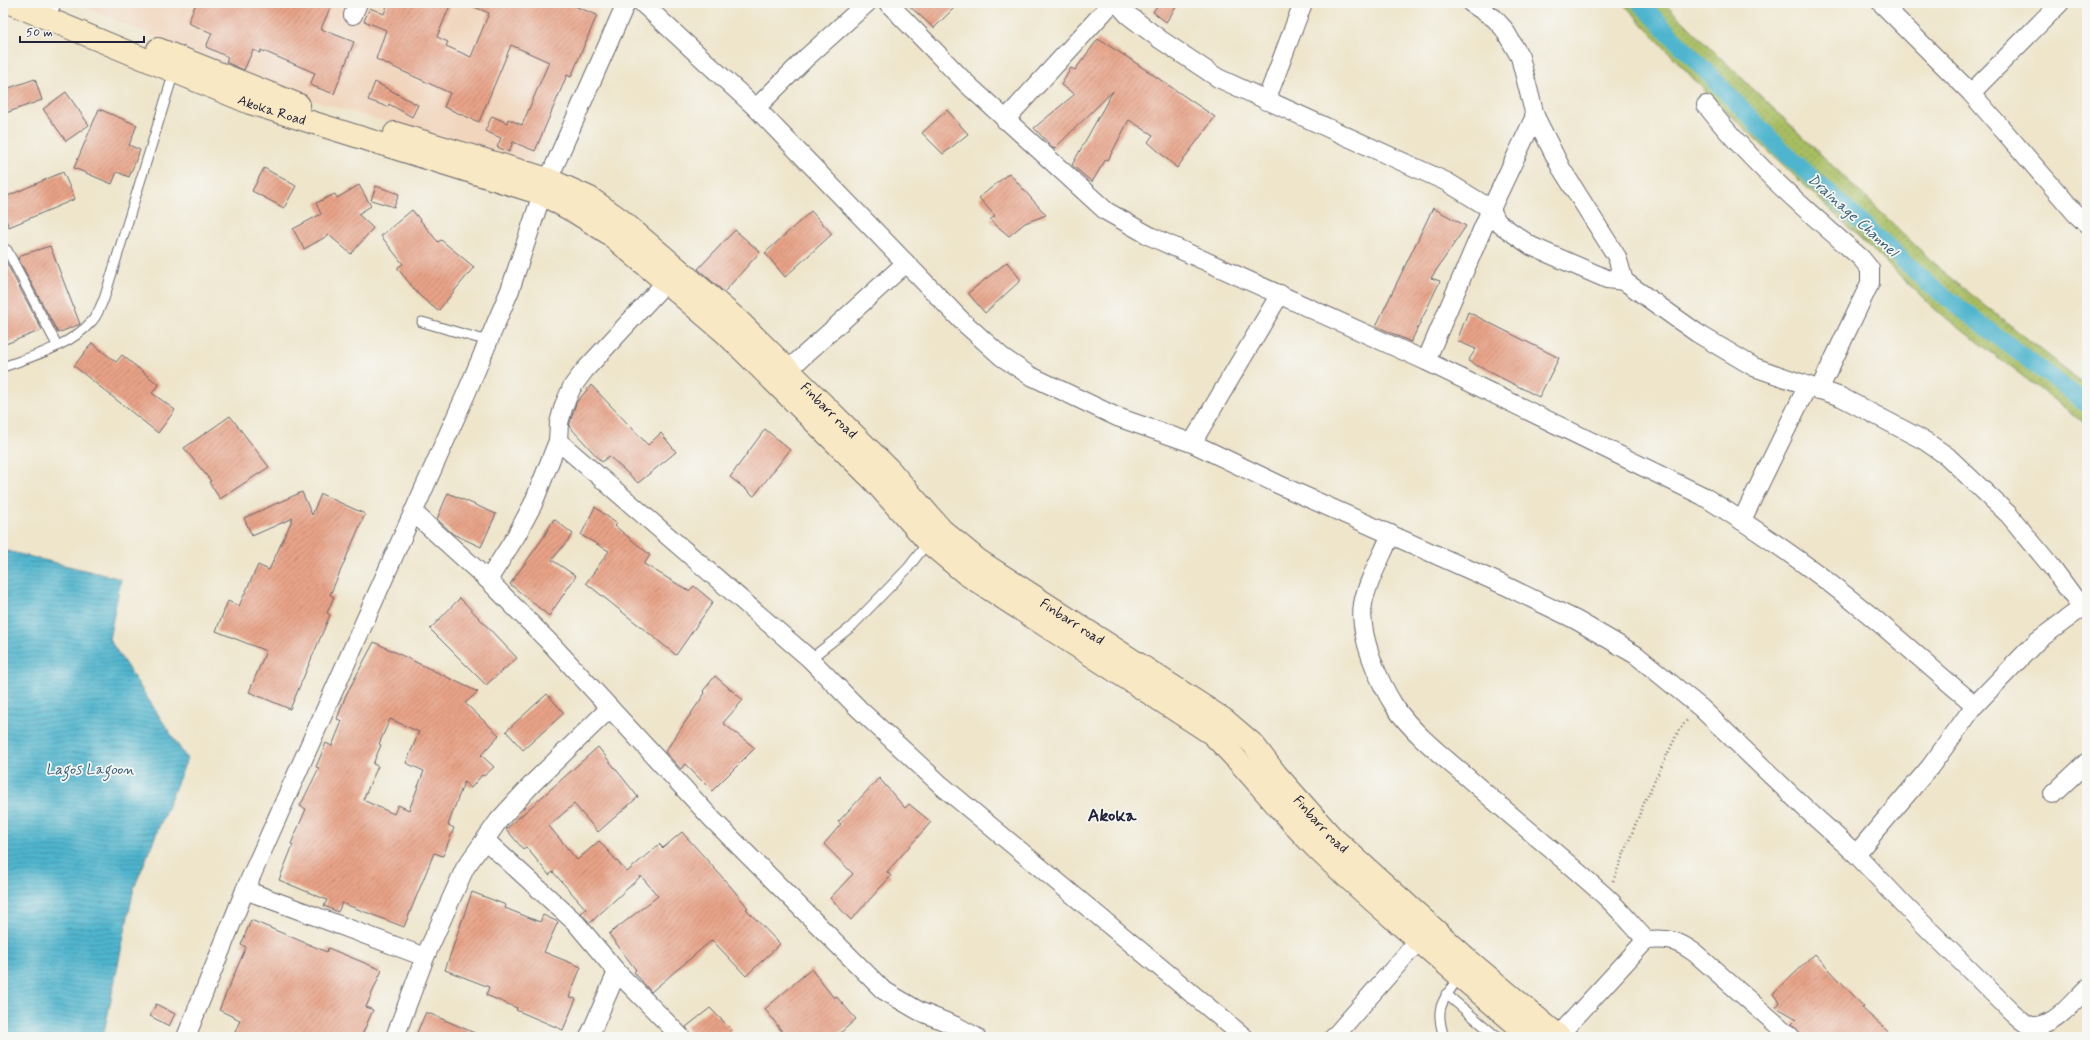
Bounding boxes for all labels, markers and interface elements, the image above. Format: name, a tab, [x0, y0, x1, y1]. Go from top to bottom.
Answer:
scale bar	[20, 18, 144, 44]
text: 50 m	[26, 25, 53, 41]
street label: Akoka Road	[235, 91, 308, 130]
water label: Drainage Channel	[1803, 170, 1903, 263]
street label: Finbarr road	[796, 379, 861, 443]
street label: Finbarr road	[1036, 595, 1107, 649]
water label: Lagos Lagoon	[46, 760, 135, 782]
street label: Finbarr road	[1289, 792, 1352, 858]
district label: Akoka	[1088, 804, 1138, 828]

